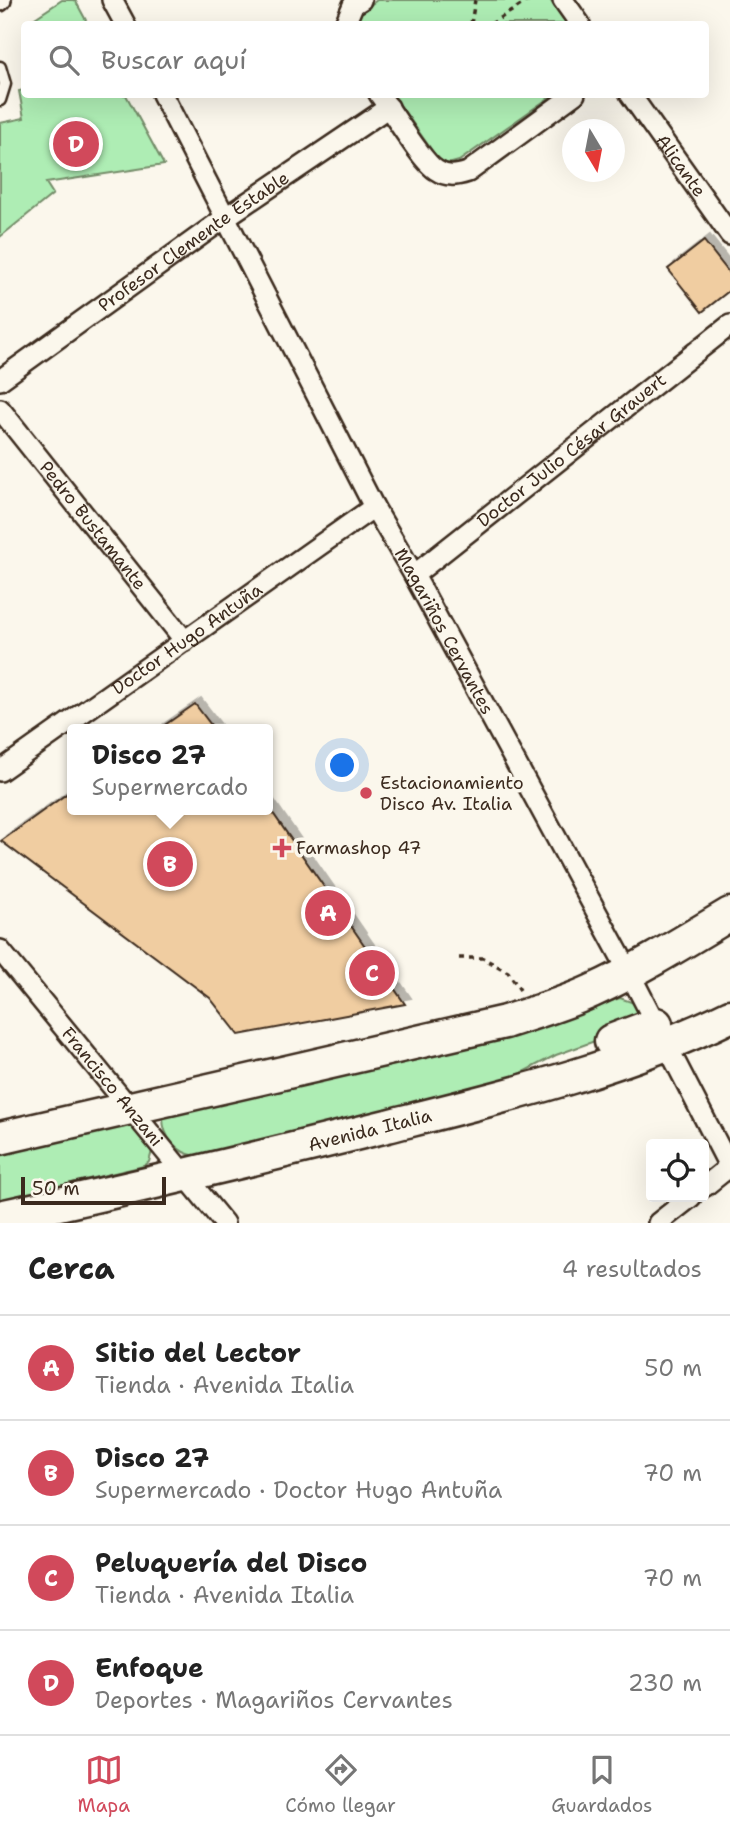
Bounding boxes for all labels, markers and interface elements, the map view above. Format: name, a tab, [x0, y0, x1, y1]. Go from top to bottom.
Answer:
search box	[21, 21, 709, 98]
icon: search	[45, 41, 83, 79]
text: Buscar aquí	[101, 42, 247, 77]
pin: D	[53, 118, 99, 170]
north arrow	[562, 119, 625, 182]
street label: Alicante	[650, 130, 711, 202]
street label: Profesor Clemente Estable	[93, 166, 294, 317]
street label: Doctor Julio César Grauert	[472, 368, 671, 533]
street label: Pedro Bustamante	[34, 456, 152, 595]
street label: Magariños Cervantes	[389, 544, 499, 719]
street label: Doctor Hugo Antuña	[107, 577, 267, 700]
popup	[67, 724, 273, 815]
text: Disco 27	[92, 737, 206, 772]
your location	[325, 748, 359, 782]
place label: Estacionamiento Disco Av. Italia	[380, 771, 524, 816]
text: Supermercado	[92, 772, 248, 802]
marker: Estacionamiento Disco Av. Italia	[358, 785, 374, 801]
place label: Farmashop 47	[296, 836, 421, 860]
pin: B	[147, 838, 193, 890]
marker: Farmashop 47	[274, 840, 290, 856]
pin: A	[305, 887, 351, 939]
pin: C	[349, 947, 395, 999]
street label: Francisco Anzani	[56, 1022, 168, 1152]
street label: Avenida Italia	[306, 1103, 434, 1157]
map controls	[646, 1139, 709, 1202]
button: locate	[646, 1139, 709, 1202]
scale bar	[21, 1174, 166, 1206]
text: 50 m	[32, 1176, 80, 1201]
text: Cerca	[28, 1248, 115, 1289]
text: 4 resultados	[562, 1254, 702, 1284]
text: Sitio del Lector	[95, 1335, 301, 1370]
text: A	[42, 1353, 60, 1383]
text: 50 m	[644, 1353, 702, 1383]
text: Tienda · Avenida Italia	[95, 1370, 354, 1400]
text: Disco 27	[95, 1440, 209, 1475]
text: B	[44, 1458, 58, 1488]
text: 70 m	[643, 1458, 702, 1488]
text: Supermercado · Doctor Hugo Antuña	[95, 1475, 502, 1505]
text: Peluquería del Disco	[95, 1545, 367, 1580]
text: C	[44, 1563, 58, 1593]
text: 70 m	[643, 1563, 702, 1593]
text: Tienda · Avenida Italia	[95, 1580, 354, 1610]
text: Enfoque	[95, 1650, 204, 1685]
text: D	[43, 1668, 59, 1698]
text: 230 m	[628, 1668, 702, 1698]
text: Deportes · Magariños Cervantes	[95, 1685, 453, 1715]
tab: Mapa	[78, 1751, 130, 1818]
tab: Cómo llegar	[285, 1751, 396, 1818]
tab: Guardados	[551, 1751, 652, 1818]

